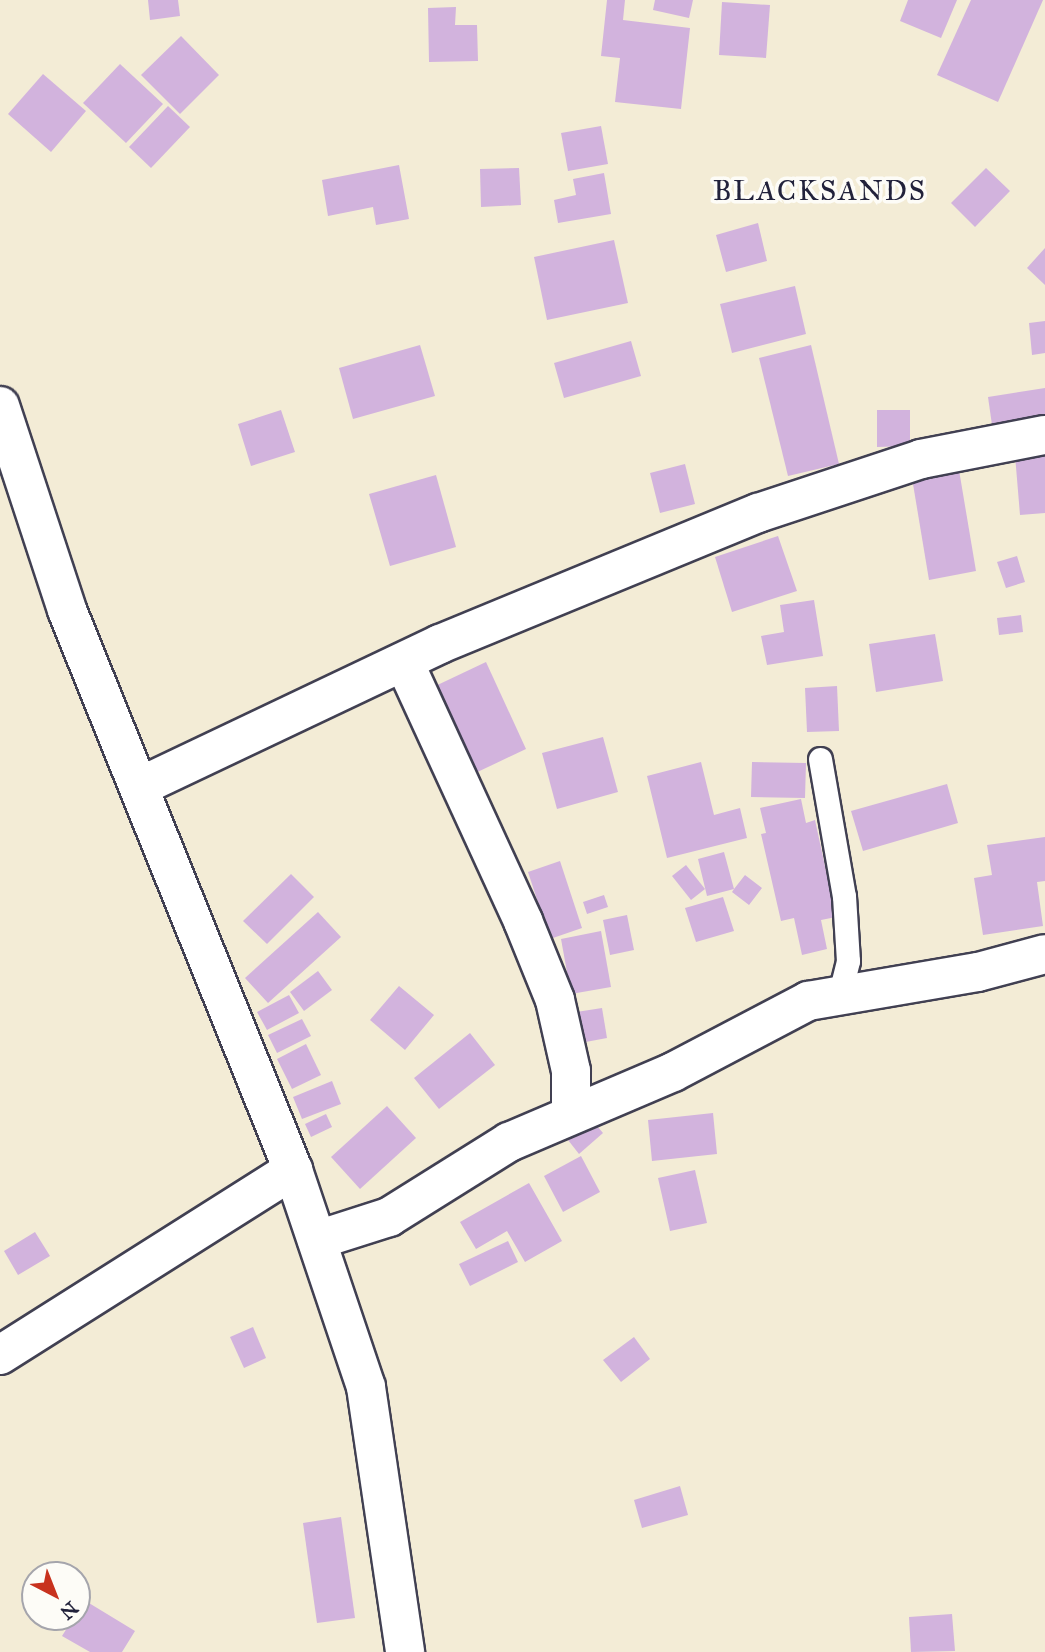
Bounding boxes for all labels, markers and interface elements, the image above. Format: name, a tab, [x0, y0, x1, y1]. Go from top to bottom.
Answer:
district label: BLACKSANDS	[714, 174, 926, 208]
north arrow	[21, 1561, 91, 1631]
text: N	[55, 1597, 83, 1624]

